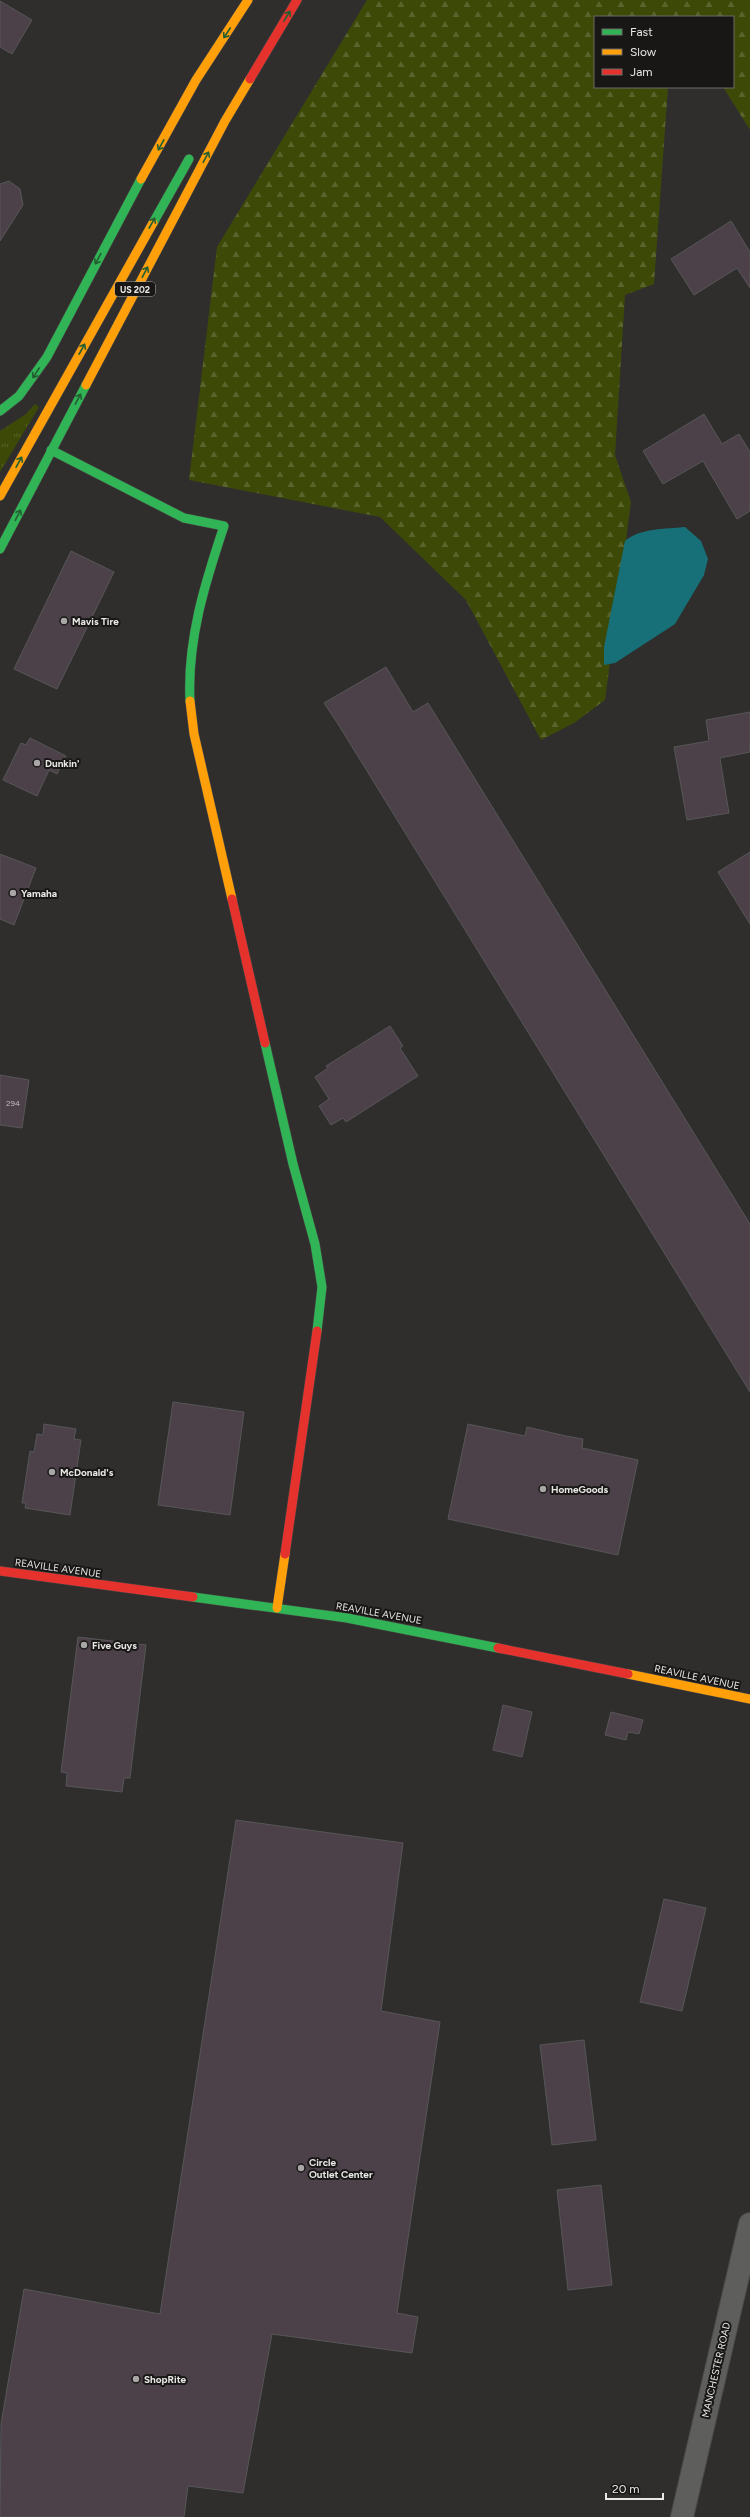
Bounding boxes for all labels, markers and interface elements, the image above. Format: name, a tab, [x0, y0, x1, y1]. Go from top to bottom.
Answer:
one-way arrow	[283, 11, 291, 22]
legend	[594, 16, 734, 88]
text: Fast	[630, 25, 653, 39]
one-way arrow	[222, 27, 230, 39]
text: Slow	[630, 45, 657, 59]
text: Jam	[630, 65, 653, 79]
one-way arrow	[156, 139, 164, 151]
one-way arrow	[203, 151, 210, 163]
one-way arrow	[149, 217, 156, 229]
one-way arrow	[94, 252, 101, 264]
one-way arrow	[141, 266, 149, 278]
road number: US 202	[115, 282, 155, 296]
one-way arrow	[79, 343, 87, 355]
one-way arrow	[32, 367, 40, 378]
one-way arrow	[75, 394, 82, 406]
one-way arrow	[16, 456, 23, 468]
one-way arrow	[15, 509, 22, 521]
place label: Mavis Tire	[72, 615, 119, 628]
marker: Mavis Tire	[59, 616, 69, 626]
place label: Dunkin'	[45, 757, 80, 770]
marker: Dunkin'	[32, 758, 42, 768]
place label: Yamaha	[21, 887, 57, 900]
marker: Yamaha	[8, 888, 18, 898]
house number: 294	[6, 1098, 20, 1108]
place label: McDonald's	[60, 1466, 114, 1479]
marker: McDonald's	[47, 1467, 57, 1477]
place label: HomeGoods	[551, 1483, 609, 1496]
marker: HomeGoods	[538, 1484, 548, 1494]
street label: REAVILLE AVENUE	[14, 1556, 102, 1580]
street label: REAVILLE AVENUE	[335, 1599, 423, 1627]
place label: Five Guys	[92, 1639, 137, 1652]
marker: Five Guys	[79, 1640, 89, 1650]
street label: REAVILLE AVENUE	[653, 1662, 741, 1692]
place label: Circle Outlet Center	[309, 2156, 373, 2181]
marker: Circle Outlet Center	[296, 2163, 306, 2173]
street label: MANCHESTER ROAD	[699, 2321, 733, 2419]
place label: ShopRite	[144, 2373, 187, 2386]
marker: ShopRite	[131, 2374, 141, 2384]
scale bar	[606, 2475, 663, 2501]
text: 20 m	[612, 2482, 640, 2496]

